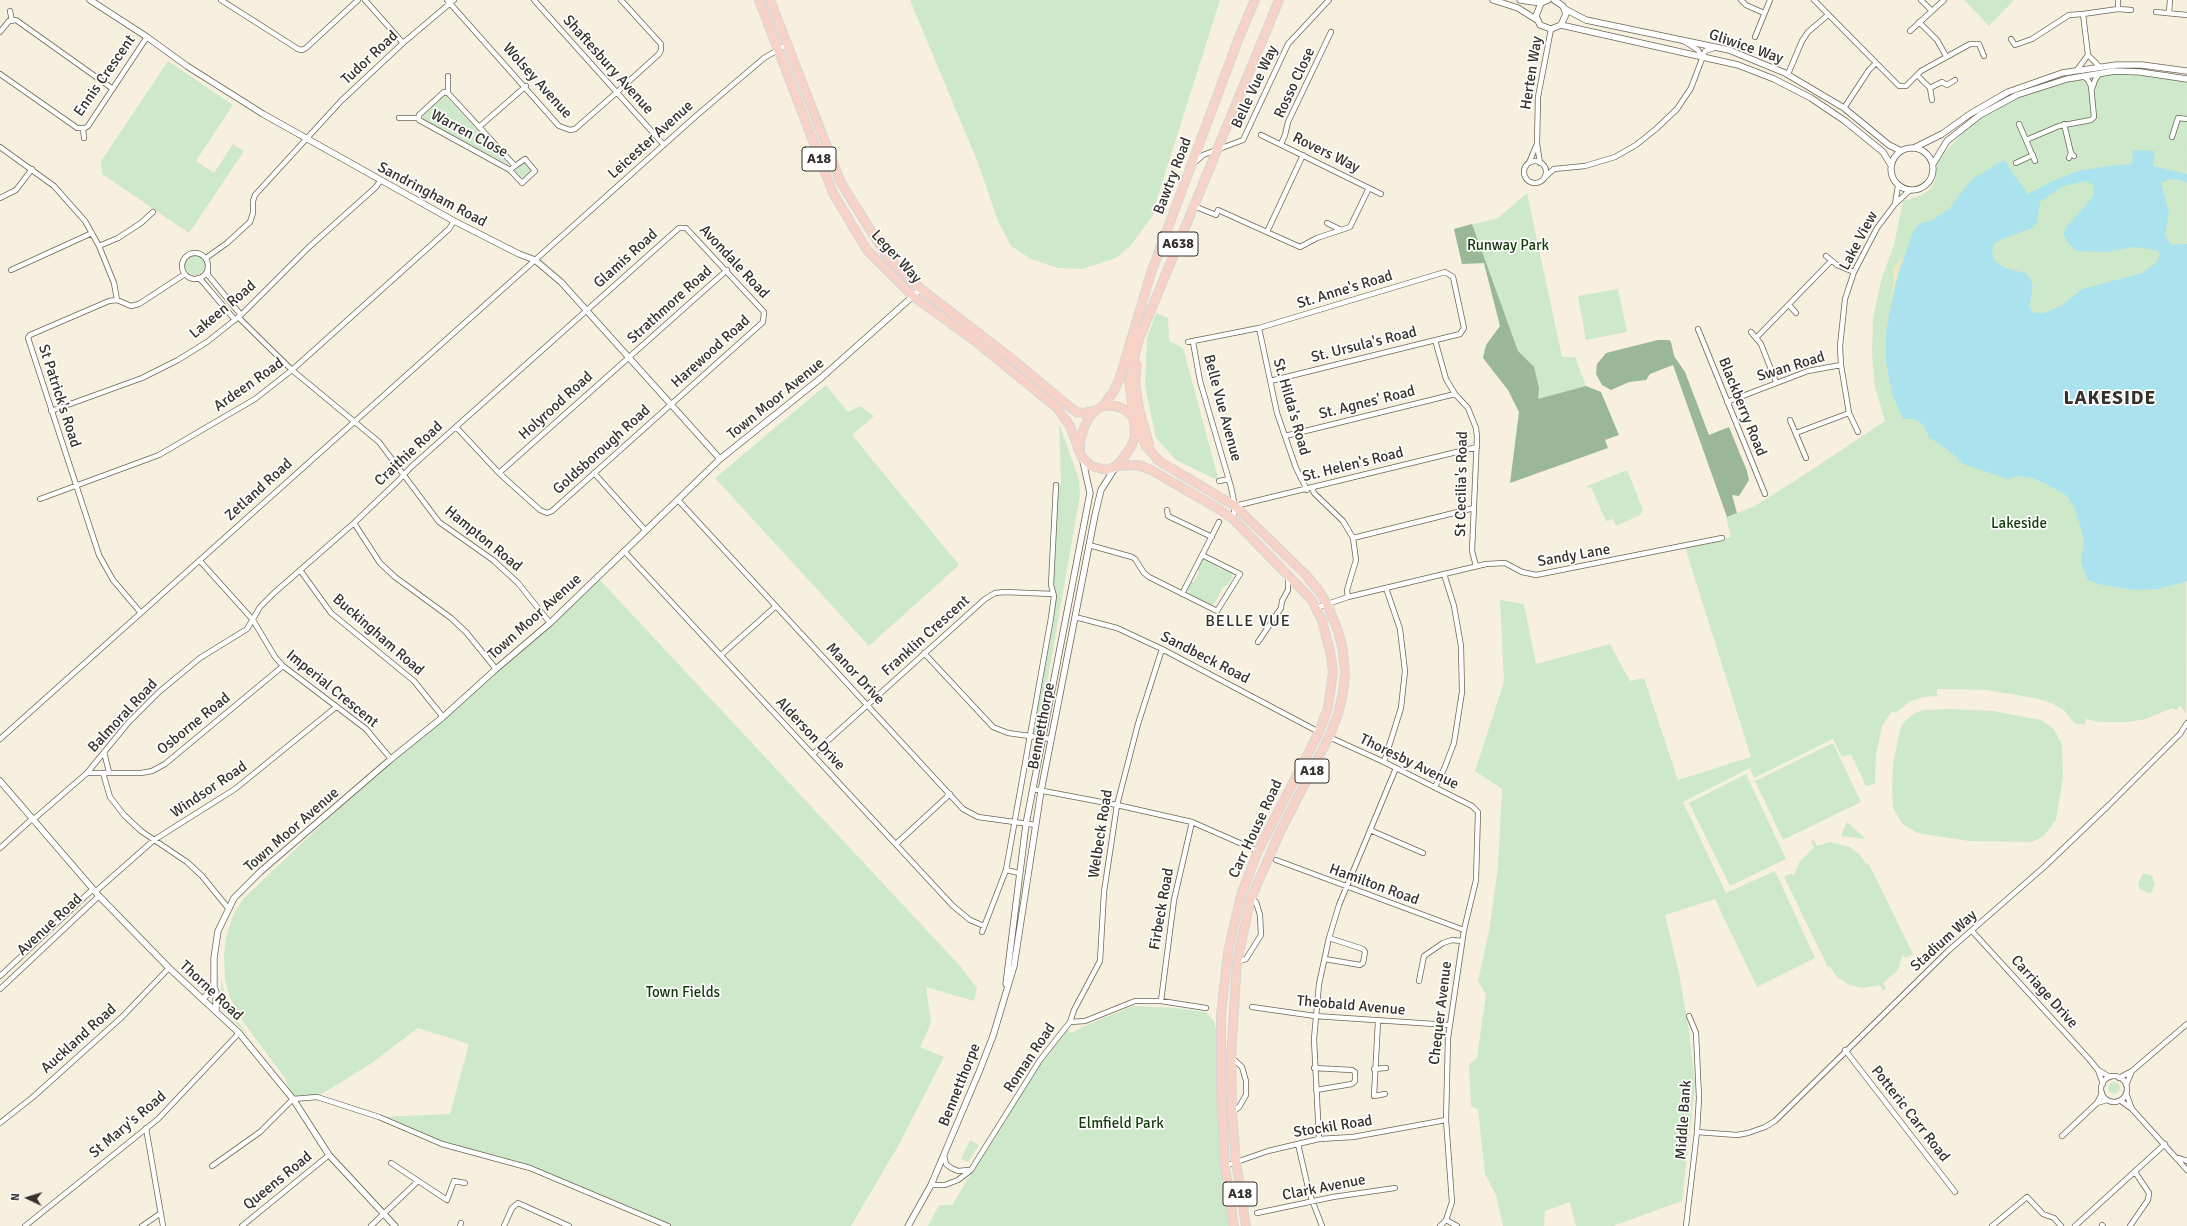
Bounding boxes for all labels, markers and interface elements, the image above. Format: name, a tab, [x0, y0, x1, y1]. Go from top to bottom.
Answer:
street label: Shaftesbury Avenue	[559, 12, 657, 118]
street label: Gliwice Way	[1706, 26, 1786, 68]
street label: Tudor Road	[338, 27, 402, 89]
street label: Ennis Crescent	[70, 32, 140, 120]
street label: Herten Way	[1517, 35, 1547, 111]
street label: Wolsey Avenue	[498, 40, 576, 122]
street label: Belle Vue Way	[1228, 43, 1282, 131]
street label: Rosso Close	[1271, 45, 1319, 121]
street label: Leicester Avenue	[605, 97, 697, 183]
street label: Warren Close	[427, 106, 511, 162]
street label: Rovers Way	[1289, 129, 1363, 177]
street label: Bawtry Road	[1150, 135, 1196, 217]
road number: A18	[802, 147, 836, 171]
street label: Sandringham Road	[374, 159, 490, 231]
street label: Lake View	[1836, 208, 1882, 274]
street label: Avondale Road	[695, 221, 773, 303]
street label: Glamis Road	[590, 226, 662, 292]
street label: Leger Way	[867, 227, 925, 287]
road number: A638	[1158, 232, 1198, 256]
park label: Runway Park	[1467, 237, 1549, 255]
street label: Strathmore Road	[624, 262, 716, 348]
street label: St. Anne's Road	[1295, 267, 1395, 313]
street label: Lakeen Road	[186, 277, 260, 343]
street label: Harewood Road	[668, 312, 754, 392]
street label: St. Ursula's Road	[1309, 323, 1419, 367]
street label: St Patrick's Road	[34, 342, 84, 450]
street label: Swan Road	[1755, 348, 1827, 386]
street label: Belle Vue Avenue	[1199, 353, 1245, 463]
street label: Ardeen Road	[211, 354, 287, 416]
street label: Town Moor Avenue	[724, 354, 828, 444]
street label: Blackberry Road	[1714, 355, 1770, 459]
street label: St. Hilda's Road	[1269, 356, 1313, 458]
street label: Holyrood Road	[515, 368, 597, 444]
street label: St. Agnes' Road	[1317, 382, 1417, 424]
district label: LAKESIDE	[2064, 388, 2156, 410]
street label: Goldsborough Road	[550, 402, 654, 498]
street label: Craithie Road	[371, 418, 447, 490]
street label: St Cecilia's Road	[1452, 431, 1472, 537]
street label: St. Helen's Road	[1301, 444, 1405, 486]
street label: Zetland Road	[222, 455, 296, 525]
street label: Hampton Road	[441, 502, 525, 576]
park label: Lakeside	[1991, 515, 2047, 533]
street label: Sandy Lane	[1536, 541, 1612, 571]
street label: Town Moor Avenue	[485, 570, 585, 664]
street label: Buckingham Road	[329, 590, 427, 680]
street label: Franklin Crescent	[878, 592, 974, 680]
district label: BELLE VUE	[1205, 612, 1291, 632]
street label: Sandbeck Road	[1157, 628, 1253, 688]
street label: Manor Drive	[822, 639, 888, 709]
street label: Imperial Crescent	[282, 646, 382, 732]
street label: Balmoral Road	[84, 676, 162, 756]
street label: Bennetthorpe	[1025, 681, 1059, 771]
street label: Osborne Road	[154, 689, 234, 759]
street label: Alderson Drive	[771, 694, 849, 774]
street label: Thoresby Avenue	[1357, 730, 1461, 794]
street label: Windsor Road	[167, 758, 251, 822]
road number: A18	[1295, 759, 1329, 783]
street label: Carr House Road	[1225, 777, 1287, 881]
street label: Town Moor Avenue	[241, 784, 343, 876]
street label: Welbeck Road	[1085, 788, 1117, 880]
street label: Hamilton Road	[1327, 860, 1421, 910]
street label: Firbeck Road	[1146, 867, 1178, 951]
street label: Avenue Road	[14, 890, 86, 960]
street label: Stadium Way	[1907, 906, 1981, 976]
street label: Carriage Drive	[2007, 952, 2081, 1032]
street label: Thorne Road	[176, 957, 246, 1025]
street label: Chequer Avenue	[1426, 960, 1456, 1066]
park label: Town Fields	[646, 984, 720, 1002]
street label: Theobald Avenue	[1296, 992, 1406, 1020]
street label: Auckland Road	[38, 1000, 120, 1078]
street label: Roman Road	[1000, 1020, 1060, 1096]
street label: Bennetthorpe	[935, 1041, 985, 1129]
street label: Potteric Carr Road	[1867, 1062, 1953, 1166]
street label: Middle Bank	[1672, 1080, 1696, 1160]
street label: St Mary's Road	[86, 1088, 170, 1162]
street label: Stockil Road	[1292, 1112, 1374, 1142]
park label: Elmfield Park	[1078, 1115, 1164, 1133]
street label: Queens Road	[240, 1148, 316, 1214]
street label: Clark Avenue	[1281, 1171, 1367, 1205]
north arrow	[8, 1178, 48, 1218]
road number: A18	[1223, 1182, 1257, 1206]
text: N	[9, 1193, 22, 1201]

